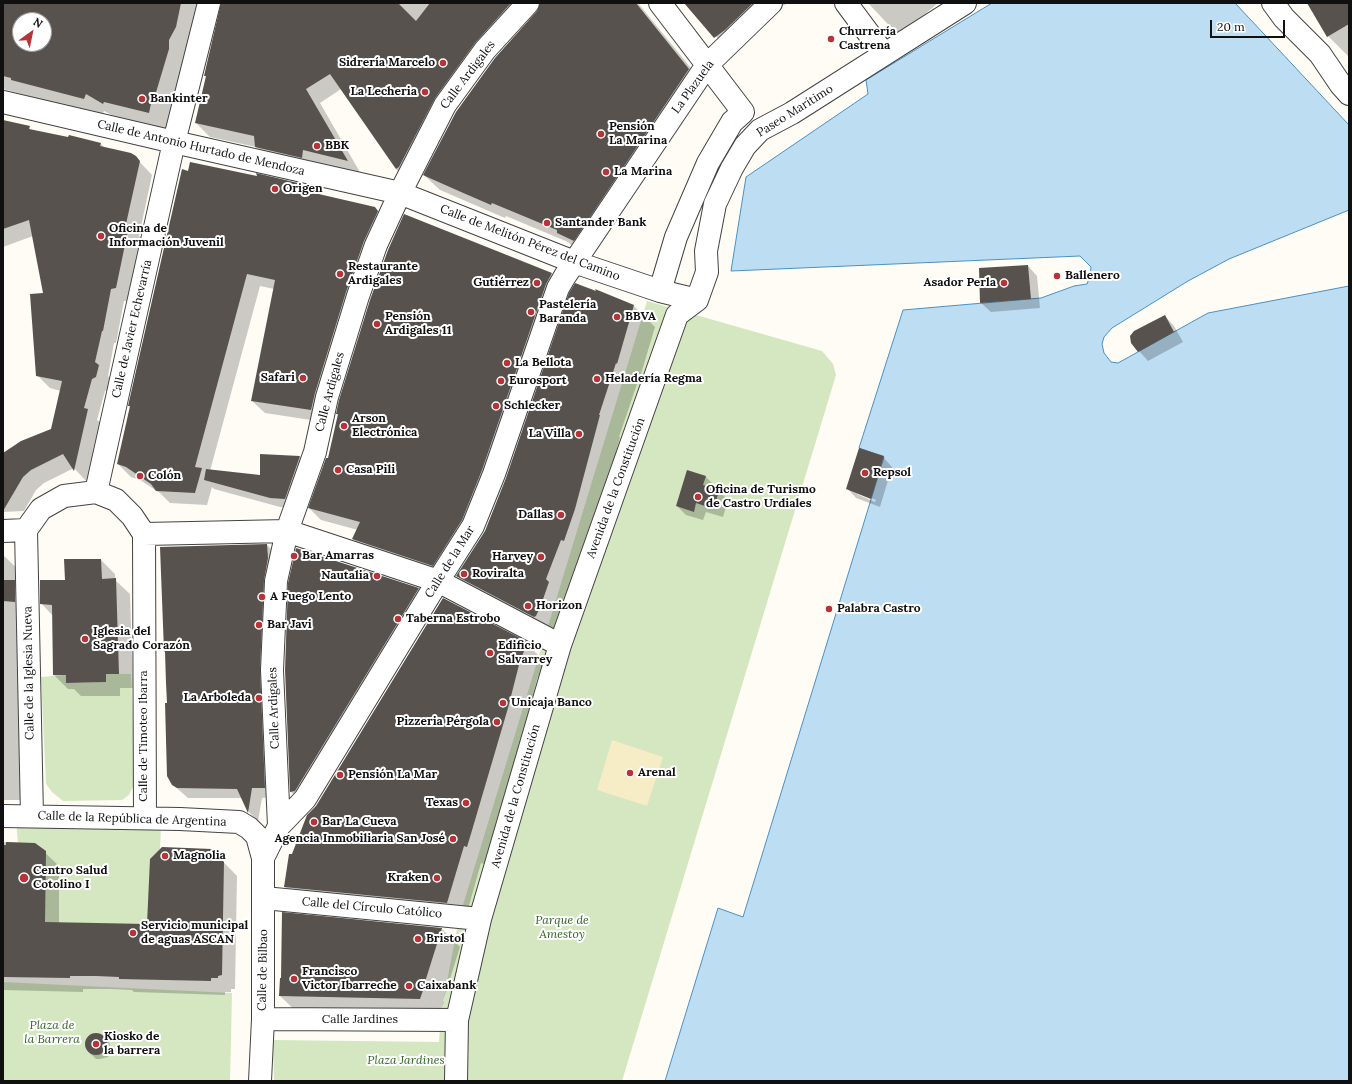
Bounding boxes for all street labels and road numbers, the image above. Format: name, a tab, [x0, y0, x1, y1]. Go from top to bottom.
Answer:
street label: Calle Ardigales	[438, 38, 498, 112]
street label: La Plazuela	[669, 58, 717, 116]
street label: Paseo Marítimo	[754, 82, 836, 140]
street label: Calle de Antonio Hurtado de Mendoza	[96, 117, 306, 179]
street label: Calle de Melitón Pérez del Camino	[438, 202, 622, 284]
street label: Calle de Javier Echevarría	[109, 258, 155, 400]
street label: Calle Ardigales	[312, 350, 348, 434]
street label: Avenida de la Constitución	[584, 416, 648, 560]
street label: Calle de la Mar	[422, 523, 478, 601]
street label: Calle de la Iglesia Nueva	[21, 606, 37, 740]
street label: Calle Ardigales	[265, 667, 283, 749]
street label: Calle de Timoteo Ibarra	[137, 670, 151, 802]
street label: Avenida de la Constitución	[489, 723, 543, 869]
street label: Calle de la República de Argentina	[37, 809, 227, 829]
street label: Calle del Círculo Católico	[301, 895, 443, 921]
street label: Calle de Bilbao	[255, 929, 271, 1011]
street label: Calle Jardines	[322, 1013, 398, 1027]

